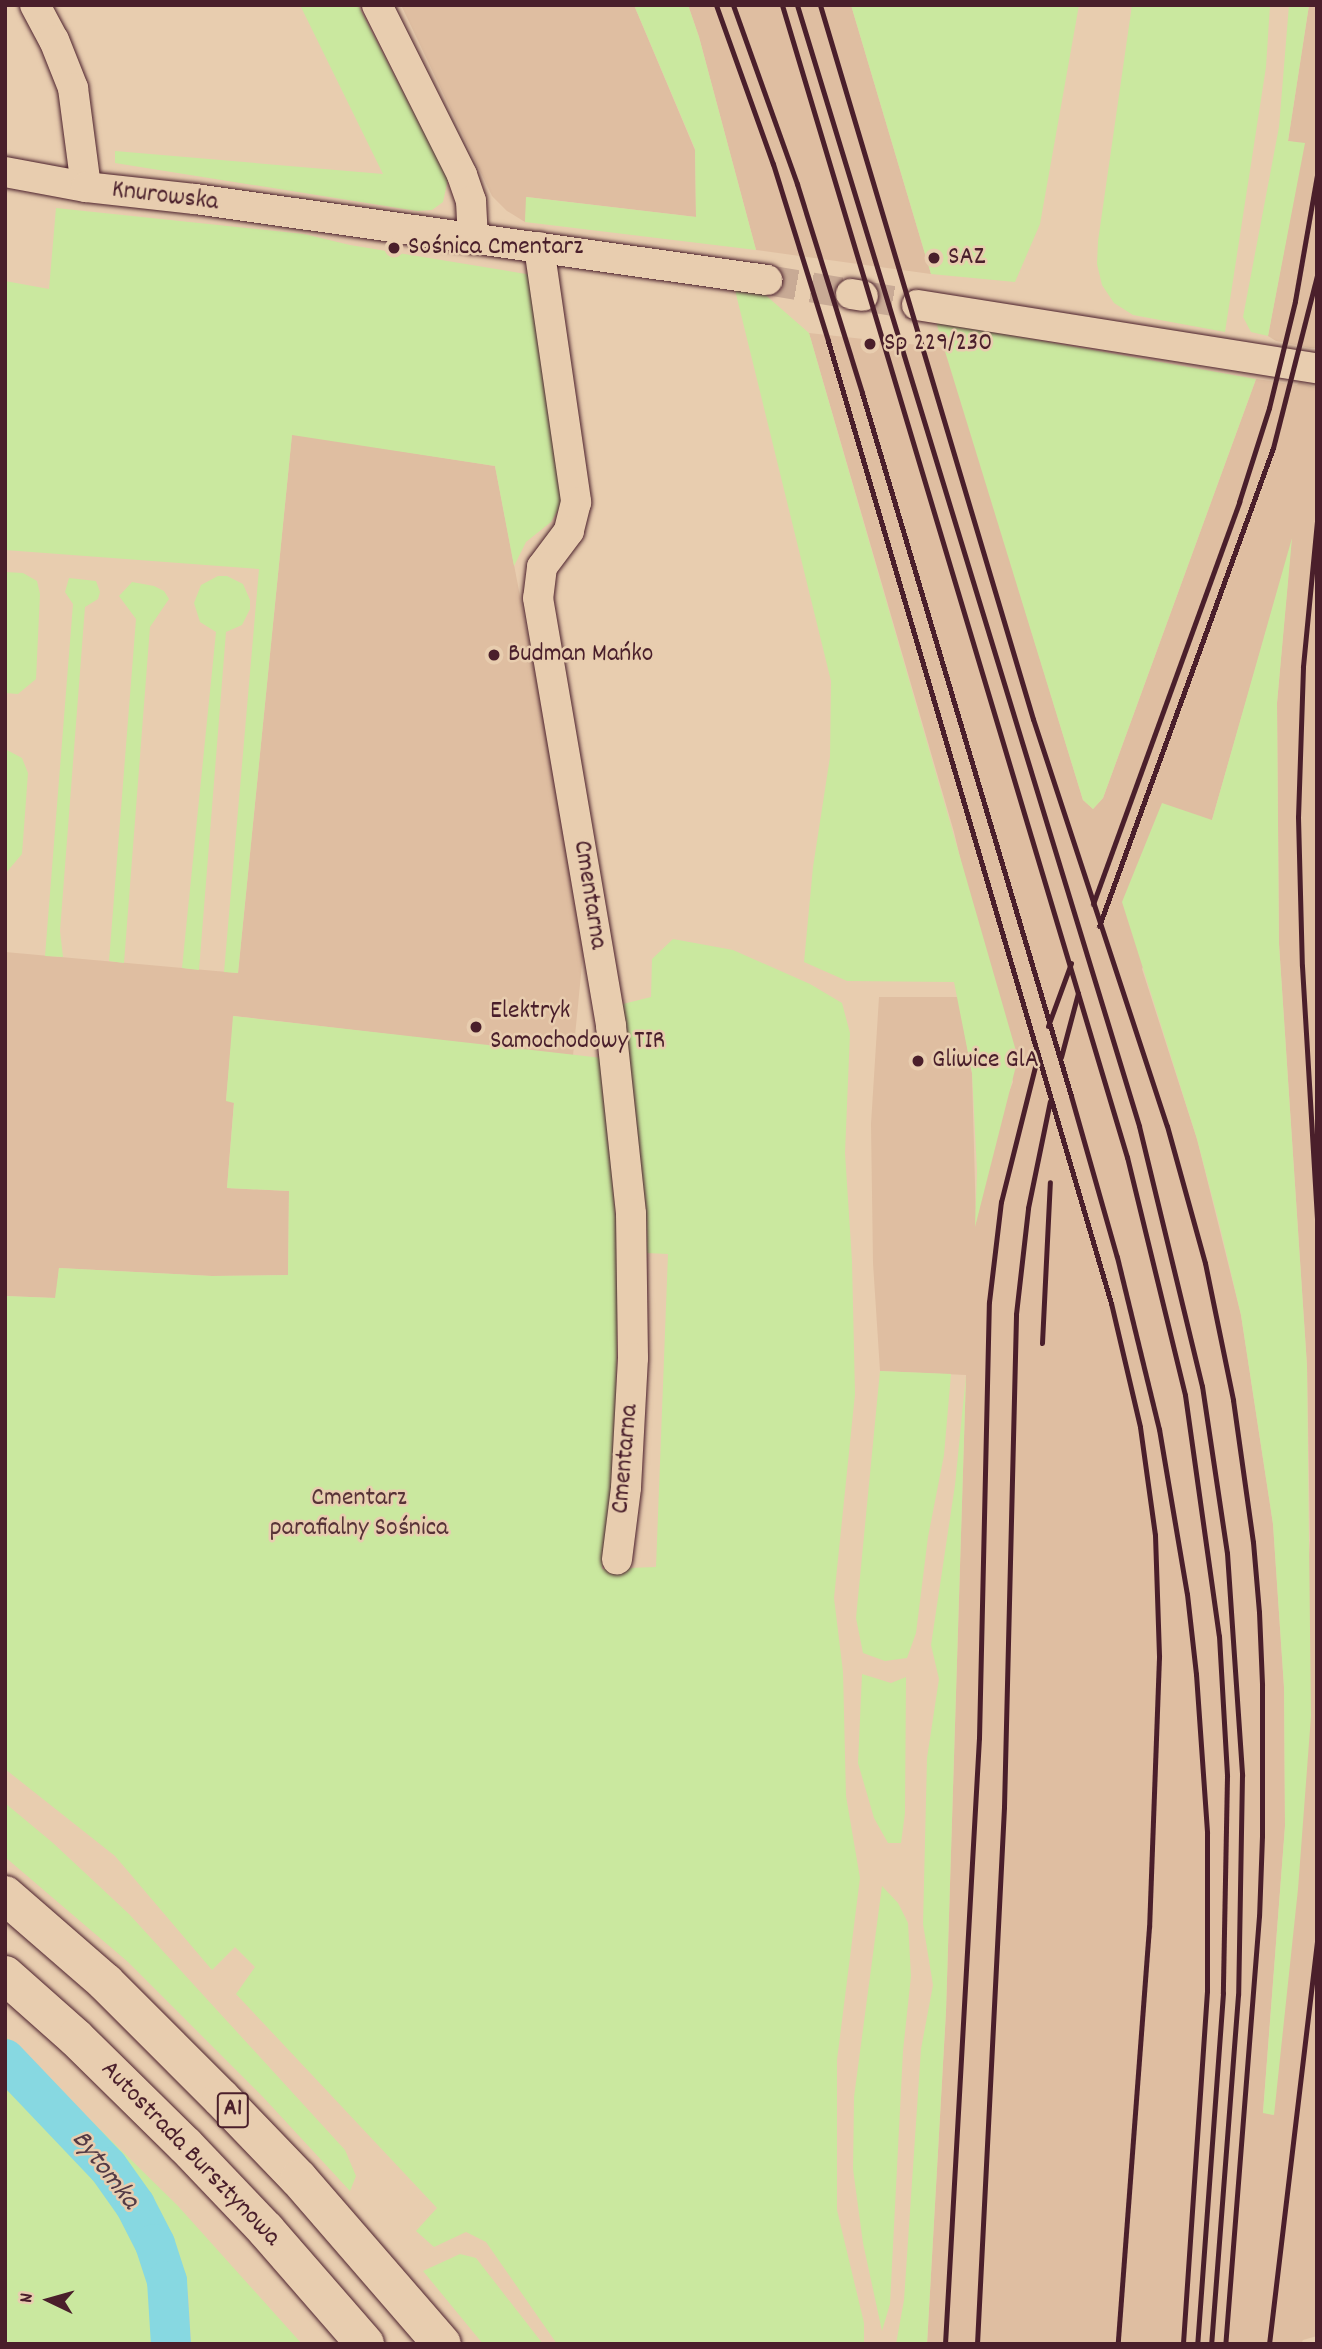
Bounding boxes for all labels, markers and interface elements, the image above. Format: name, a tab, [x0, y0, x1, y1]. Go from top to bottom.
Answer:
street label: Knurowska	[110, 175, 220, 219]
place label: Sośnica Cmentarz	[408, 232, 583, 264]
marker: Sośnica Cmentarz	[386, 240, 402, 256]
place label: SAZ	[948, 242, 985, 274]
marker: SAZ	[926, 250, 942, 266]
place label: Sp 229/230	[884, 328, 993, 360]
marker: Sp 229/230	[862, 336, 878, 352]
place label: Budman Mańko	[508, 639, 653, 671]
marker: Budman Mańko	[486, 647, 502, 663]
street label: Cmentarna	[565, 838, 613, 952]
place label: Elektryk Samochodowy TIR	[490, 996, 665, 1058]
marker: Elektryk Samochodowy TIR	[468, 1019, 484, 1035]
place label: Gliwice GlA	[932, 1045, 1039, 1077]
marker: Gliwice GlA	[910, 1053, 926, 1069]
street label: Cmentarna	[606, 1403, 646, 1515]
park label: Cmentarz parafialny Sośnica	[270, 1483, 448, 1544]
street label: Autostrada Bursztynowa	[93, 2055, 287, 2253]
road number: A1	[216, 2090, 250, 2130]
water label: Bytomka	[63, 2125, 145, 2217]
north arrow	[14, 2265, 84, 2335]
text: N	[14, 2292, 41, 2304]

